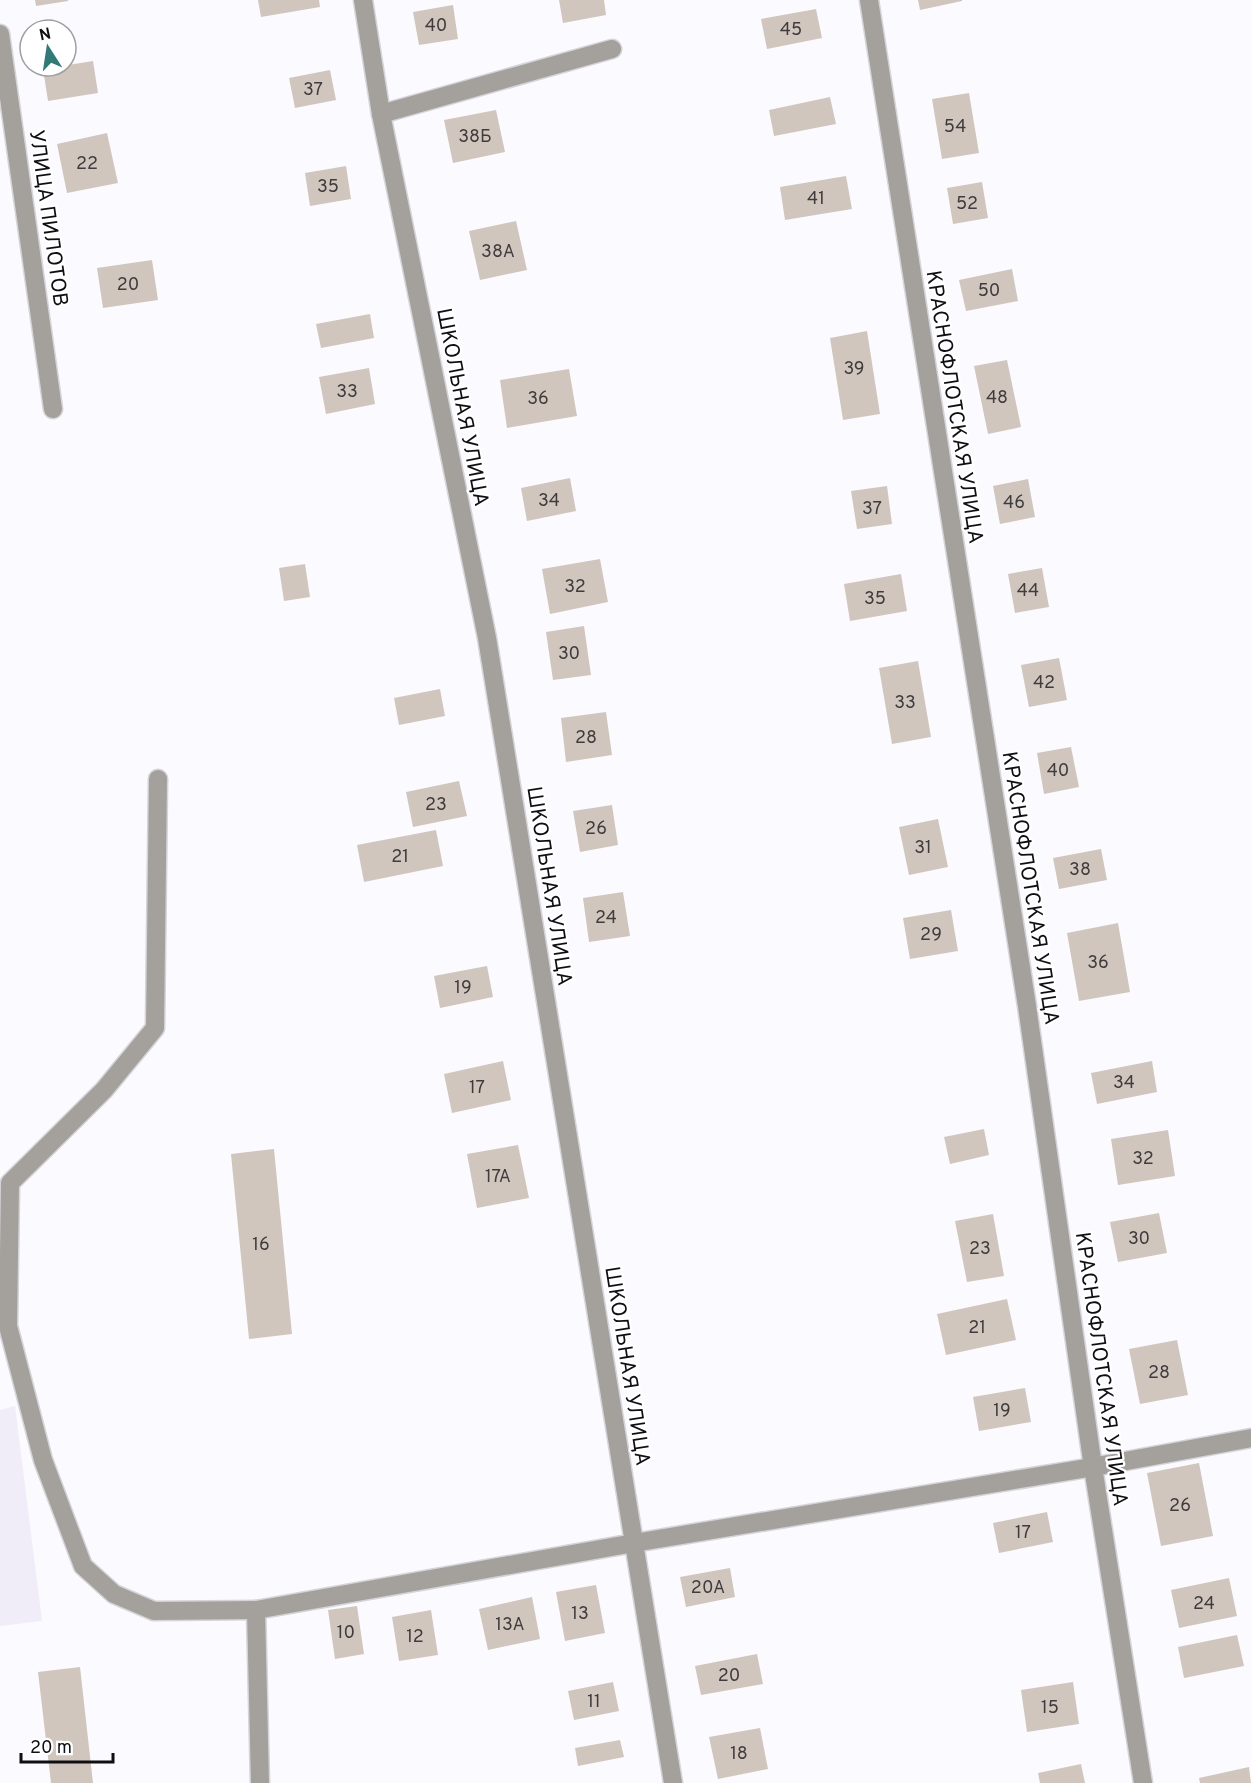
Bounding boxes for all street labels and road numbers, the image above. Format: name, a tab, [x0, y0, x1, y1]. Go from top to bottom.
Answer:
street label: УЛИЦА ПИЛОТОВ	[22, 128, 73, 308]
street label: КРАСНОФЛОТСКАЯ УЛИЦА	[919, 269, 988, 546]
street label: ШКОЛЬНАЯ УЛИЦА	[429, 306, 494, 509]
street label: КРАСНОФЛОТСКАЯ УЛИЦА	[995, 750, 1064, 1027]
street label: ШКОЛЬНАЯ УЛИЦА	[519, 785, 578, 988]
street label: КРАСНОФЛОТСКАЯ УЛИЦА	[1068, 1230, 1133, 1508]
street label: ШКОЛЬНАЯ УЛИЦА	[597, 1265, 656, 1468]

